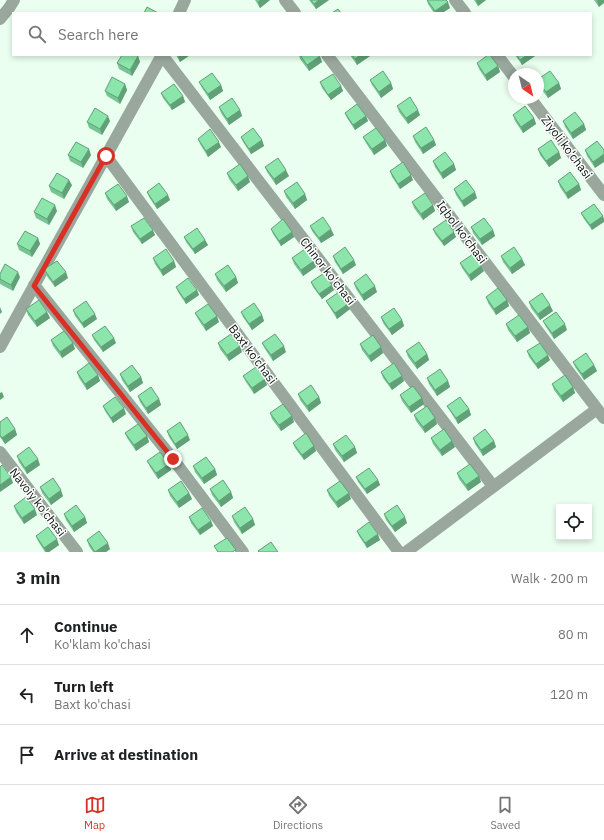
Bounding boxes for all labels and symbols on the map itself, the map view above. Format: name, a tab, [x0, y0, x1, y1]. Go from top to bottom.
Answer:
north arrow	[508, 68, 544, 104]
street label: Ziyoli ko'chasi	[538, 113, 596, 181]
route start	[97, 147, 115, 165]
street label: Iqbol ko'chasi	[433, 198, 491, 266]
street label: Chinor ko'chasi	[297, 234, 359, 308]
street label: Baxt ko'chasi	[226, 321, 280, 387]
route end	[164, 450, 182, 468]
street label: Navoiy ko'chasi	[7, 465, 69, 539]

